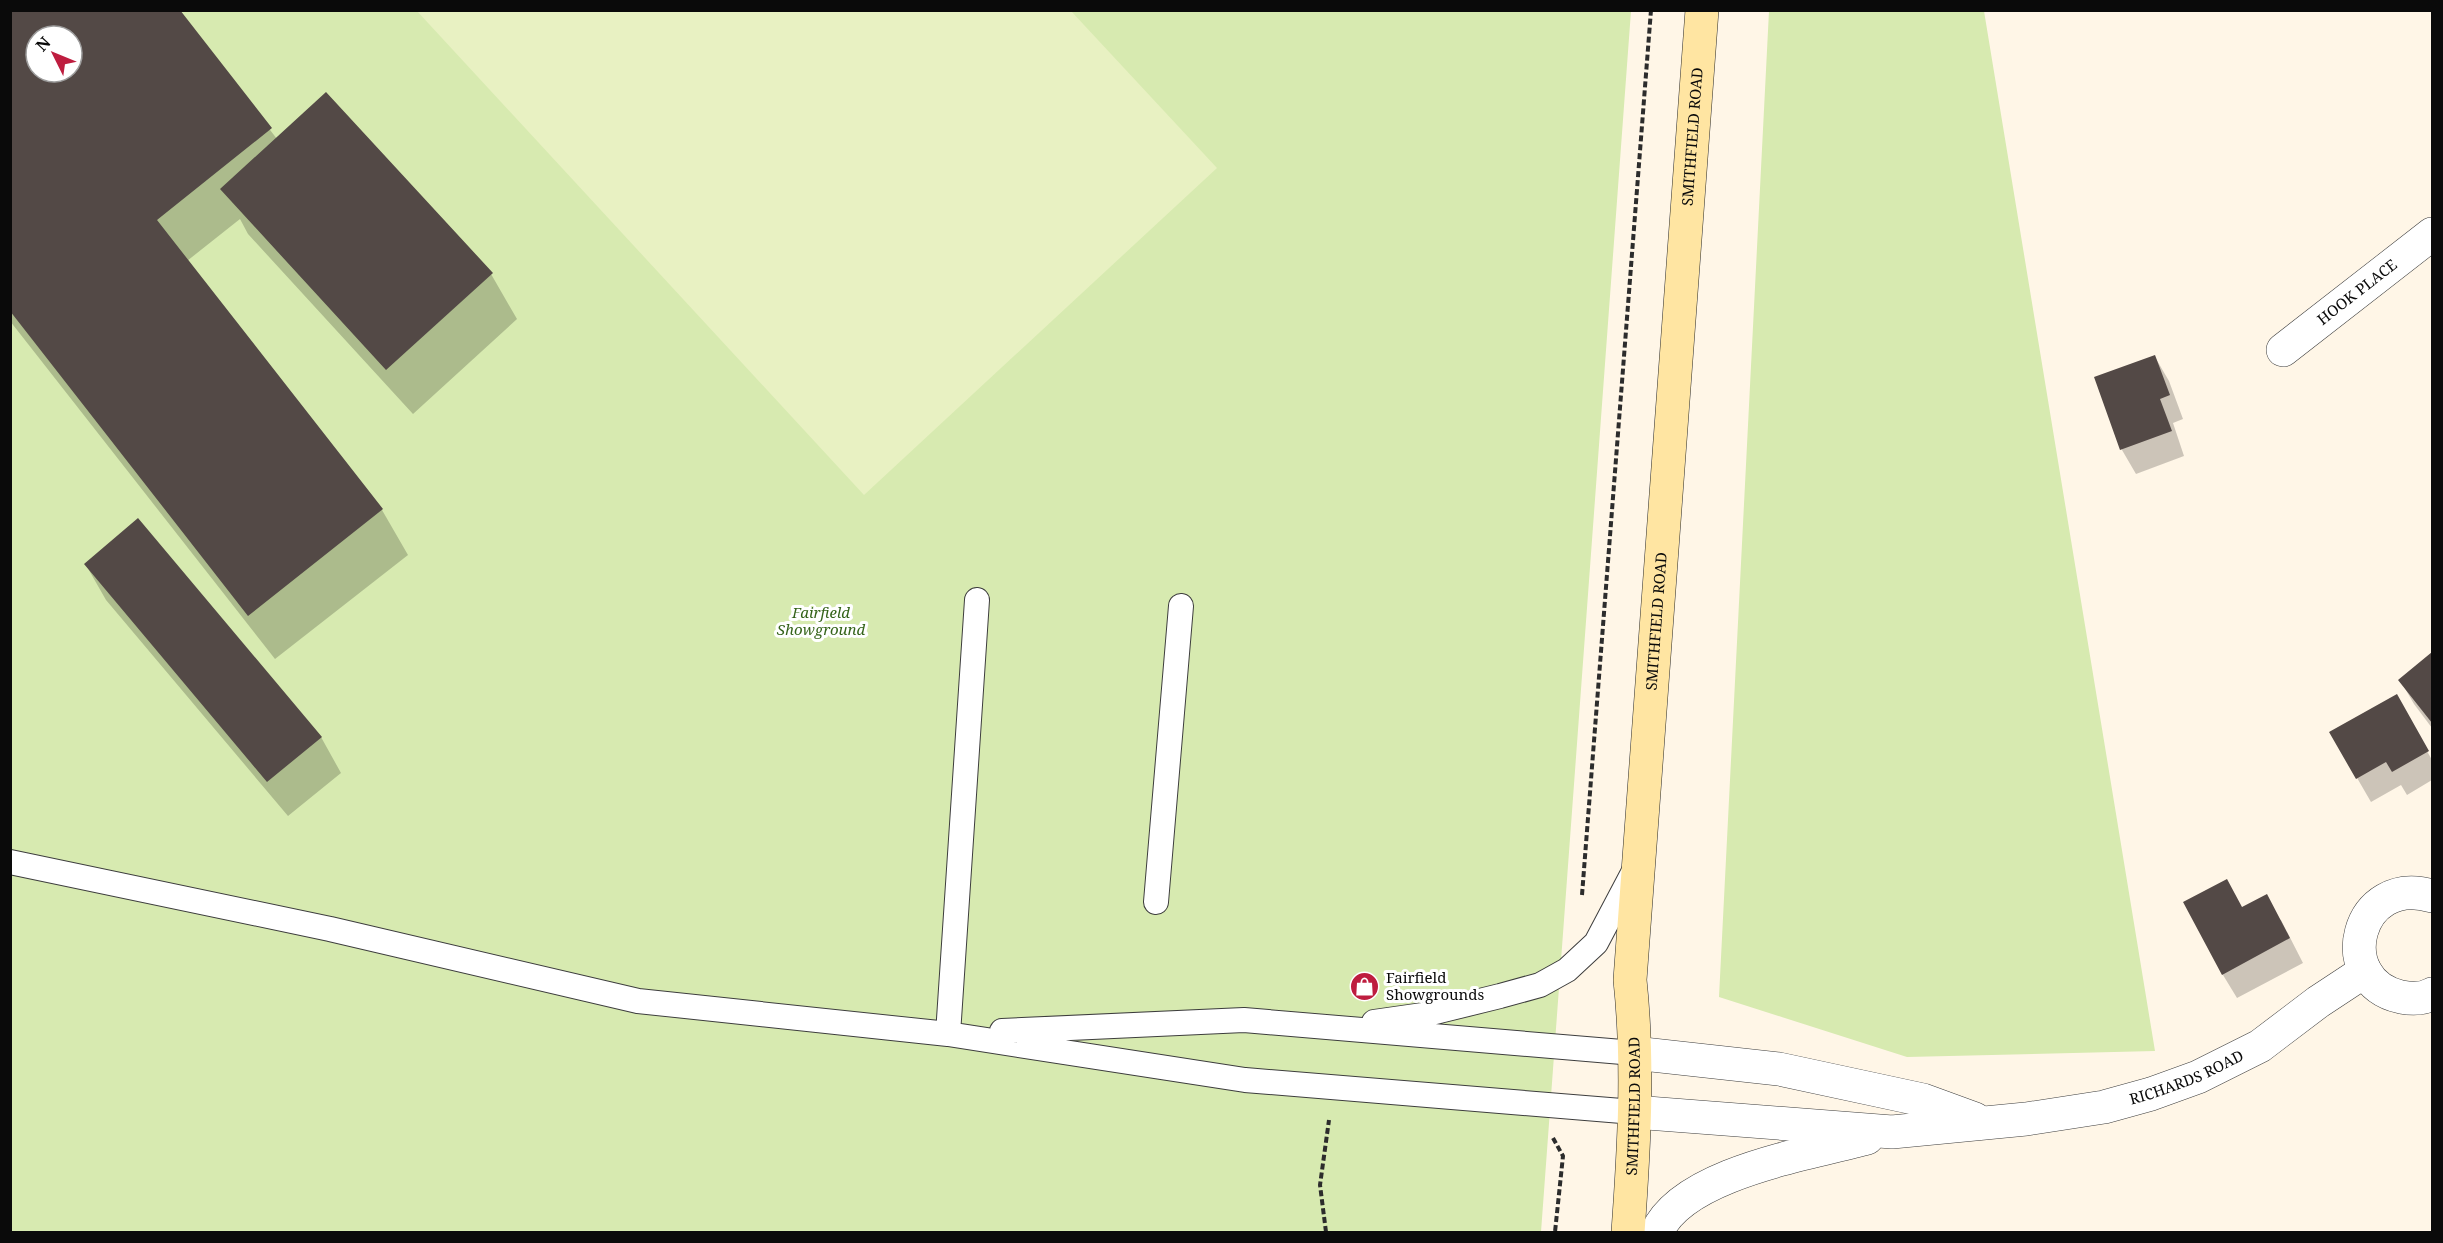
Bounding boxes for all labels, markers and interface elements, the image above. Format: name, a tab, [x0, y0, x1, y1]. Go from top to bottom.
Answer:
north arrow	[24, 24, 84, 84]
text: N	[31, 31, 56, 56]
street label: SMITHFIELD ROAD	[1676, 67, 1707, 206]
street label: HOOK PLACE	[2313, 254, 2401, 329]
street label: SMITHFIELD ROAD	[1641, 551, 1671, 691]
park label: Fairfield Showground	[777, 602, 865, 639]
place label: Fairfield Showgrounds	[1386, 967, 1484, 1004]
shop icon: Fairfield Showgrounds	[1349, 971, 1381, 1003]
street label: SMITHFIELD ROAD	[1621, 1036, 1644, 1176]
street label: RICHARDS ROAD	[2127, 1045, 2247, 1109]

